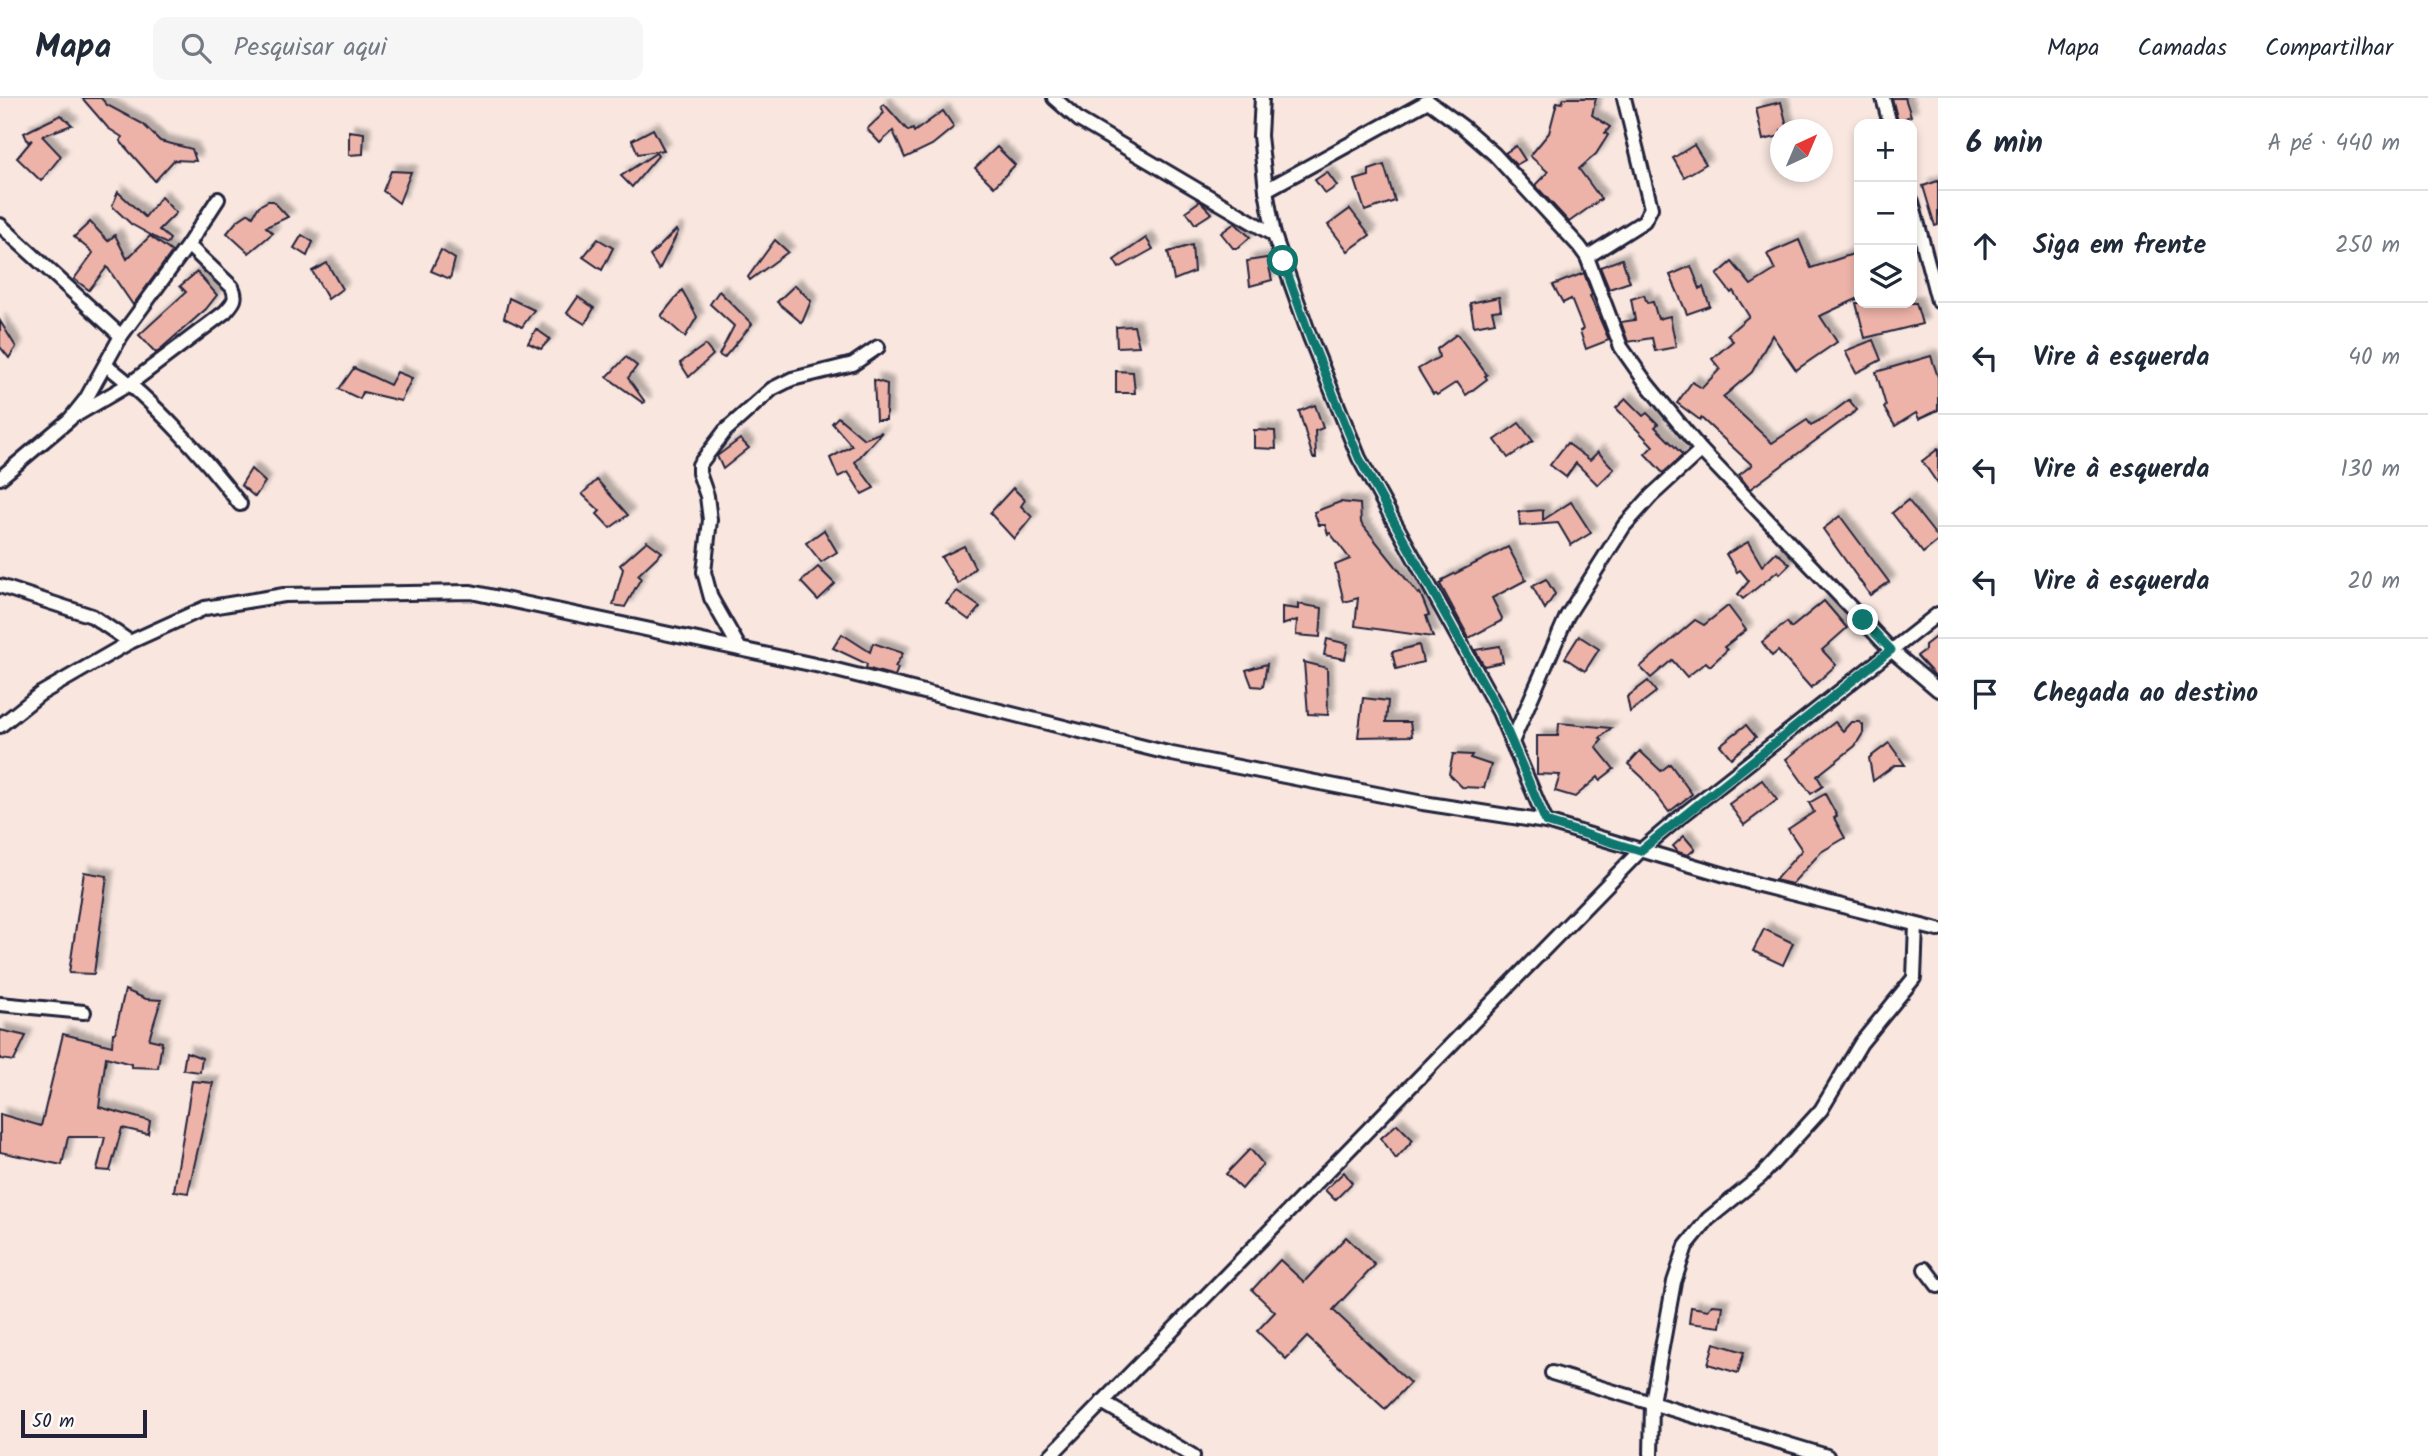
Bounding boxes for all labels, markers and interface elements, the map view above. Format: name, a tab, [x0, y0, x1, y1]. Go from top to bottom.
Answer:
search box	[153, 17, 643, 80]
text: Mapa	[35, 22, 111, 75]
text: Pesquisar aqui	[233, 27, 387, 69]
icon: search	[177, 29, 215, 67]
text: Mapa	[2047, 29, 2100, 68]
text: Camadas	[2138, 29, 2227, 68]
text: Compartilhar	[2265, 29, 2393, 68]
north arrow	[1770, 119, 1833, 182]
map controls	[1854, 119, 1917, 308]
button: +	[1854, 119, 1917, 182]
text: 6 min	[1966, 120, 2043, 168]
text: A pé · 440 m	[2267, 126, 2400, 162]
button: −	[1854, 182, 1917, 245]
text: Siga em frente	[2033, 225, 2206, 267]
icon: ahead	[1966, 227, 2004, 265]
text: 250 m	[2335, 228, 2400, 264]
route start	[1267, 245, 1298, 276]
button: layers	[1854, 245, 1917, 308]
text: Vire à esquerda	[2033, 337, 2210, 379]
icon: left	[1966, 339, 2004, 377]
text: 40 m	[2348, 340, 2400, 376]
text: Vire à esquerda	[2033, 449, 2210, 491]
icon: left	[1966, 451, 2004, 489]
text: 130 m	[2341, 452, 2400, 488]
text: Vire à esquerda	[2033, 561, 2210, 603]
icon: left	[1966, 563, 2004, 601]
text: 20 m	[2348, 564, 2400, 600]
route end	[1847, 604, 1878, 635]
text: Chegada ao destino	[2033, 673, 2258, 715]
icon: arrive	[1966, 675, 2004, 713]
scale bar	[21, 1407, 147, 1439]
text: 50 m	[32, 1407, 74, 1437]

